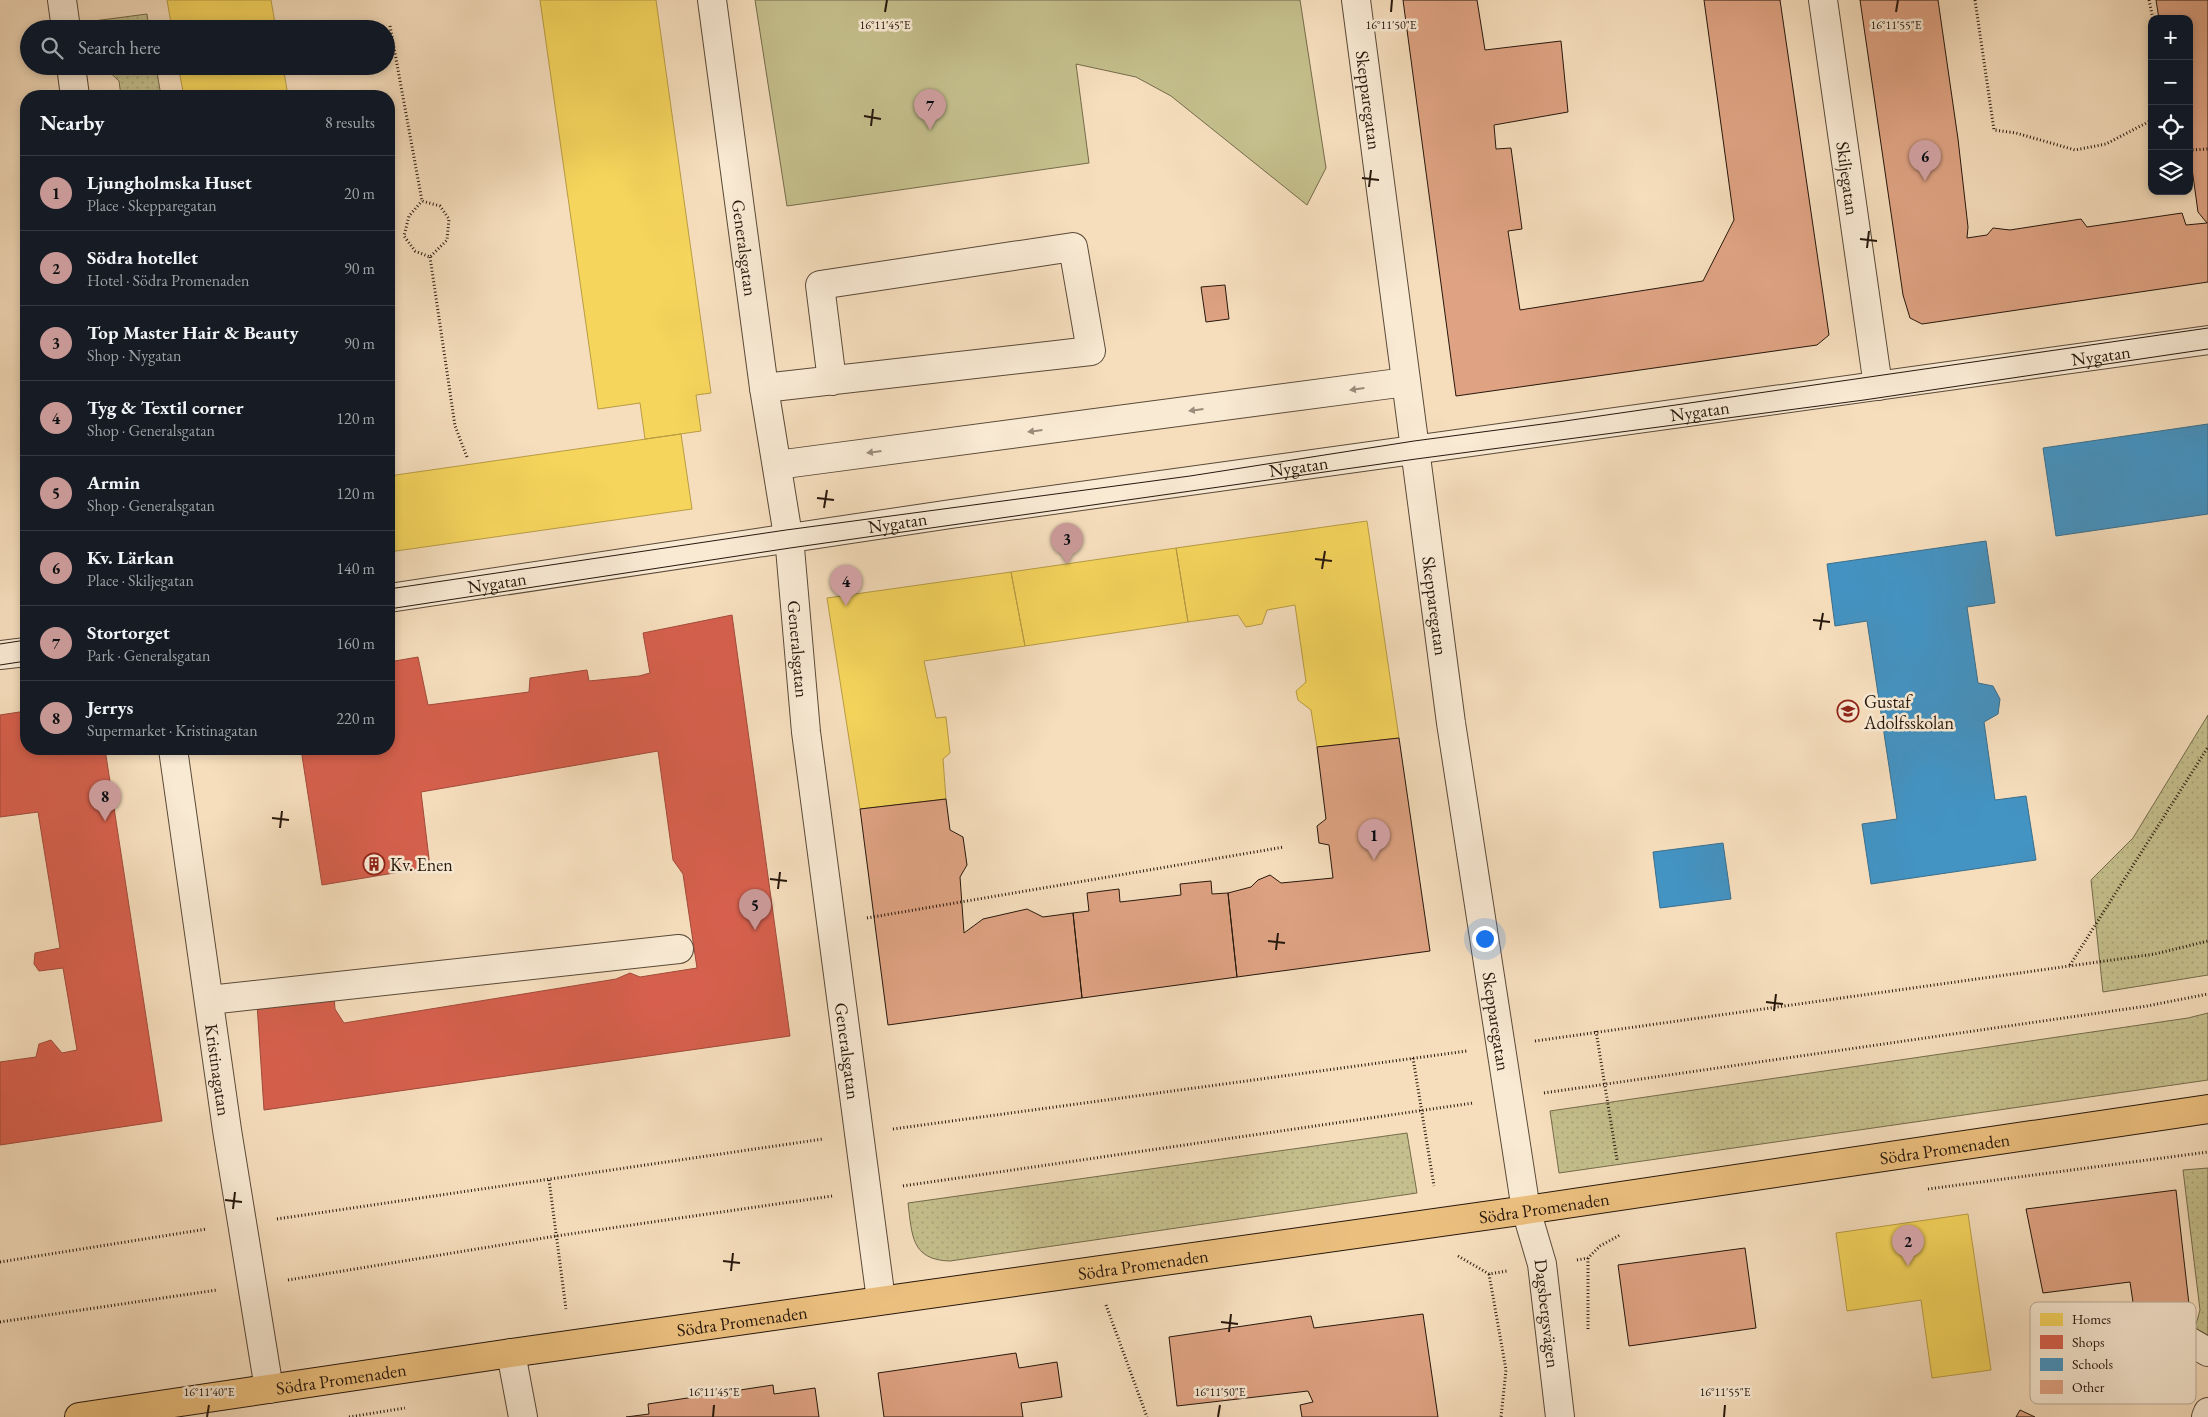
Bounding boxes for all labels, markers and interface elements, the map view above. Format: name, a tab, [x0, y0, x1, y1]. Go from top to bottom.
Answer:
map controls	[2148, 15, 2193, 195]
button: +	[2148, 15, 2193, 60]
text: 16°11'45"E	[859, 17, 911, 33]
text: 16°11'50"E	[1365, 17, 1417, 33]
text: 16°11'55"E	[1870, 17, 1922, 33]
search box	[20, 20, 395, 75]
icon: search	[38, 34, 66, 62]
text: Search here	[78, 35, 160, 60]
street label: Skepparegatan	[1351, 49, 1387, 152]
button: −	[2148, 60, 2193, 105]
pin: 7	[914, 89, 946, 130]
button: locate	[2148, 105, 2193, 150]
text: Nearby	[40, 109, 104, 136]
text: 8 results	[325, 112, 375, 133]
street label: Skiljegatan	[1832, 140, 1865, 217]
pin: 6	[1909, 140, 1941, 181]
button: layers	[2148, 150, 2193, 195]
text: Ljungholmska Huset	[87, 170, 252, 195]
text: 1	[52, 183, 60, 204]
text: 20 m	[344, 183, 375, 204]
text: Place · Skepparegatan	[87, 195, 217, 216]
street label: Generalsgatan	[727, 198, 763, 298]
text: Södra hotellet	[87, 245, 198, 270]
text: 2	[52, 258, 60, 279]
text: 90 m	[344, 258, 375, 279]
text: Hotel · Södra Promenaden	[87, 270, 249, 291]
text: Top Master Hair & Beauty	[87, 320, 299, 345]
text: 3	[52, 333, 60, 354]
text: 90 m	[344, 333, 375, 354]
street label: Nygatan	[2070, 339, 2132, 370]
text: Shop · Nygatan	[87, 345, 181, 366]
one-way arrow	[1349, 385, 1365, 393]
text: Tyg & Textil corner	[87, 395, 244, 420]
street label: Nygatan	[1669, 395, 1731, 426]
one-way arrow	[1188, 406, 1204, 414]
text: 4	[52, 408, 60, 429]
text: 120 m	[336, 408, 375, 429]
text: Shop · Generalsgatan	[87, 420, 215, 441]
one-way arrow	[1027, 427, 1043, 435]
one-way arrow	[866, 448, 882, 456]
street label: Nygatan	[1267, 450, 1330, 481]
text: Armin	[87, 470, 140, 495]
text: 5	[52, 483, 60, 504]
text: 120 m	[336, 483, 375, 504]
text: Shop · Generalsgatan	[87, 495, 215, 516]
street label: Nygatan	[866, 506, 929, 538]
pin: 3	[1051, 523, 1083, 564]
text: Kv. Lärkan	[87, 545, 174, 570]
street label: Skepparegatan	[1418, 555, 1454, 657]
text: 6	[52, 558, 60, 579]
text: 140 m	[336, 558, 375, 579]
pin: 4	[830, 565, 862, 606]
street label: Nygatan	[466, 566, 528, 598]
text: Place · Skiljegatan	[87, 570, 194, 591]
street label: Generalsgatan	[783, 600, 815, 699]
text: Stortorget	[87, 620, 170, 645]
text: 7	[52, 633, 60, 654]
text: 160 m	[336, 633, 375, 654]
text: Park · Generalsgatan	[87, 645, 210, 666]
place label: Gustaf Adolfsskolan	[1863, 690, 1954, 734]
text: Jerrys	[87, 695, 133, 720]
school or university icon: Gustaf Adolfsskolan	[1836, 699, 1860, 723]
text: 8	[52, 708, 60, 729]
text: 220 m	[336, 708, 375, 729]
text: Supermarket · Kristinagatan	[87, 720, 258, 741]
pin: 8	[89, 780, 121, 821]
pin: 1	[1358, 819, 1390, 860]
building icon: Kv. Enen	[362, 852, 386, 876]
place label: Kv. Enen	[390, 853, 453, 876]
pin: 5	[739, 889, 771, 930]
your location	[1472, 926, 1498, 952]
street label: Skepparegatan	[1478, 970, 1516, 1073]
street label: Generalsgatan	[830, 1001, 866, 1101]
street label: Kristinagatan	[201, 1022, 236, 1118]
street label: Södra Promenaden	[1878, 1127, 2012, 1169]
street label: Södra Promenaden	[1477, 1186, 1611, 1228]
pin: 2	[1892, 1225, 1924, 1266]
street label: Södra Promenaden	[1076, 1243, 1210, 1285]
street label: Dagsbergsvägen	[1530, 1258, 1566, 1370]
street label: Södra Promenaden	[675, 1300, 809, 1341]
legend	[2030, 1302, 2196, 1404]
text: Homes	[2072, 1310, 2112, 1328]
text: Shops	[2072, 1333, 2105, 1351]
text: Schools	[2072, 1355, 2113, 1373]
street label: Södra Promenaden	[274, 1357, 408, 1399]
text: Other	[2072, 1378, 2105, 1396]
text: 16°11'40"E	[183, 1384, 235, 1400]
text: 16°11'45"E	[688, 1384, 740, 1400]
text: 16°11'50"E	[1194, 1384, 1246, 1400]
text: 16°11'55"E	[1699, 1384, 1751, 1400]

